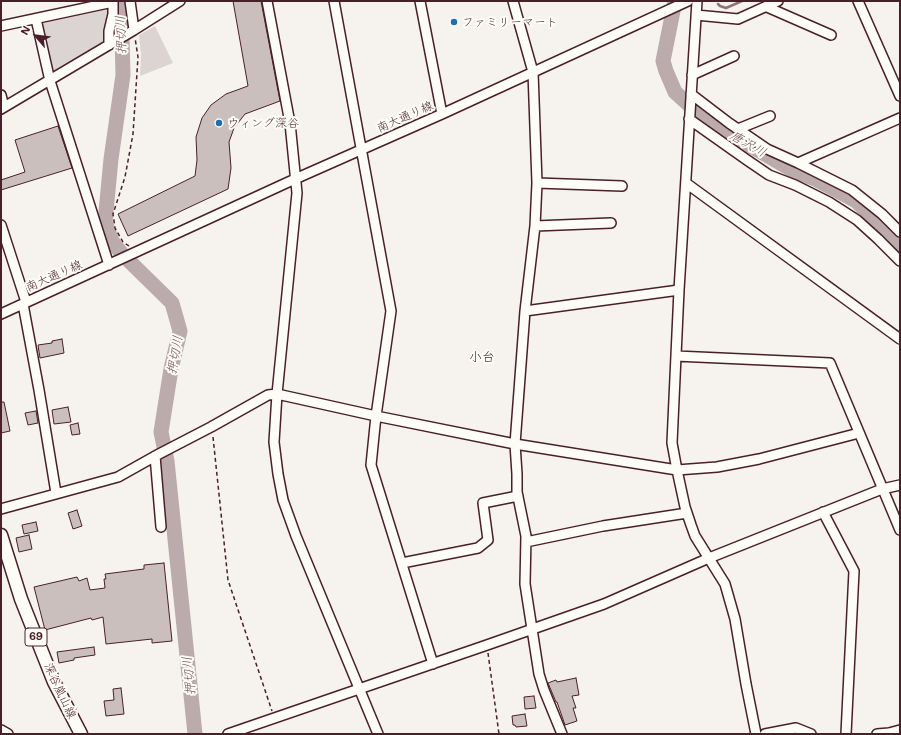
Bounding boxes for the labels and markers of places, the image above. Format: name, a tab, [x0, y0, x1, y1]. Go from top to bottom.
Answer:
place label: ファミリーマート	[462, 15, 558, 29]
marker: ファミリーマート	[449, 17, 459, 27]
place label: ウィング深谷	[227, 116, 299, 130]
marker: ウィング深谷	[214, 118, 224, 128]

